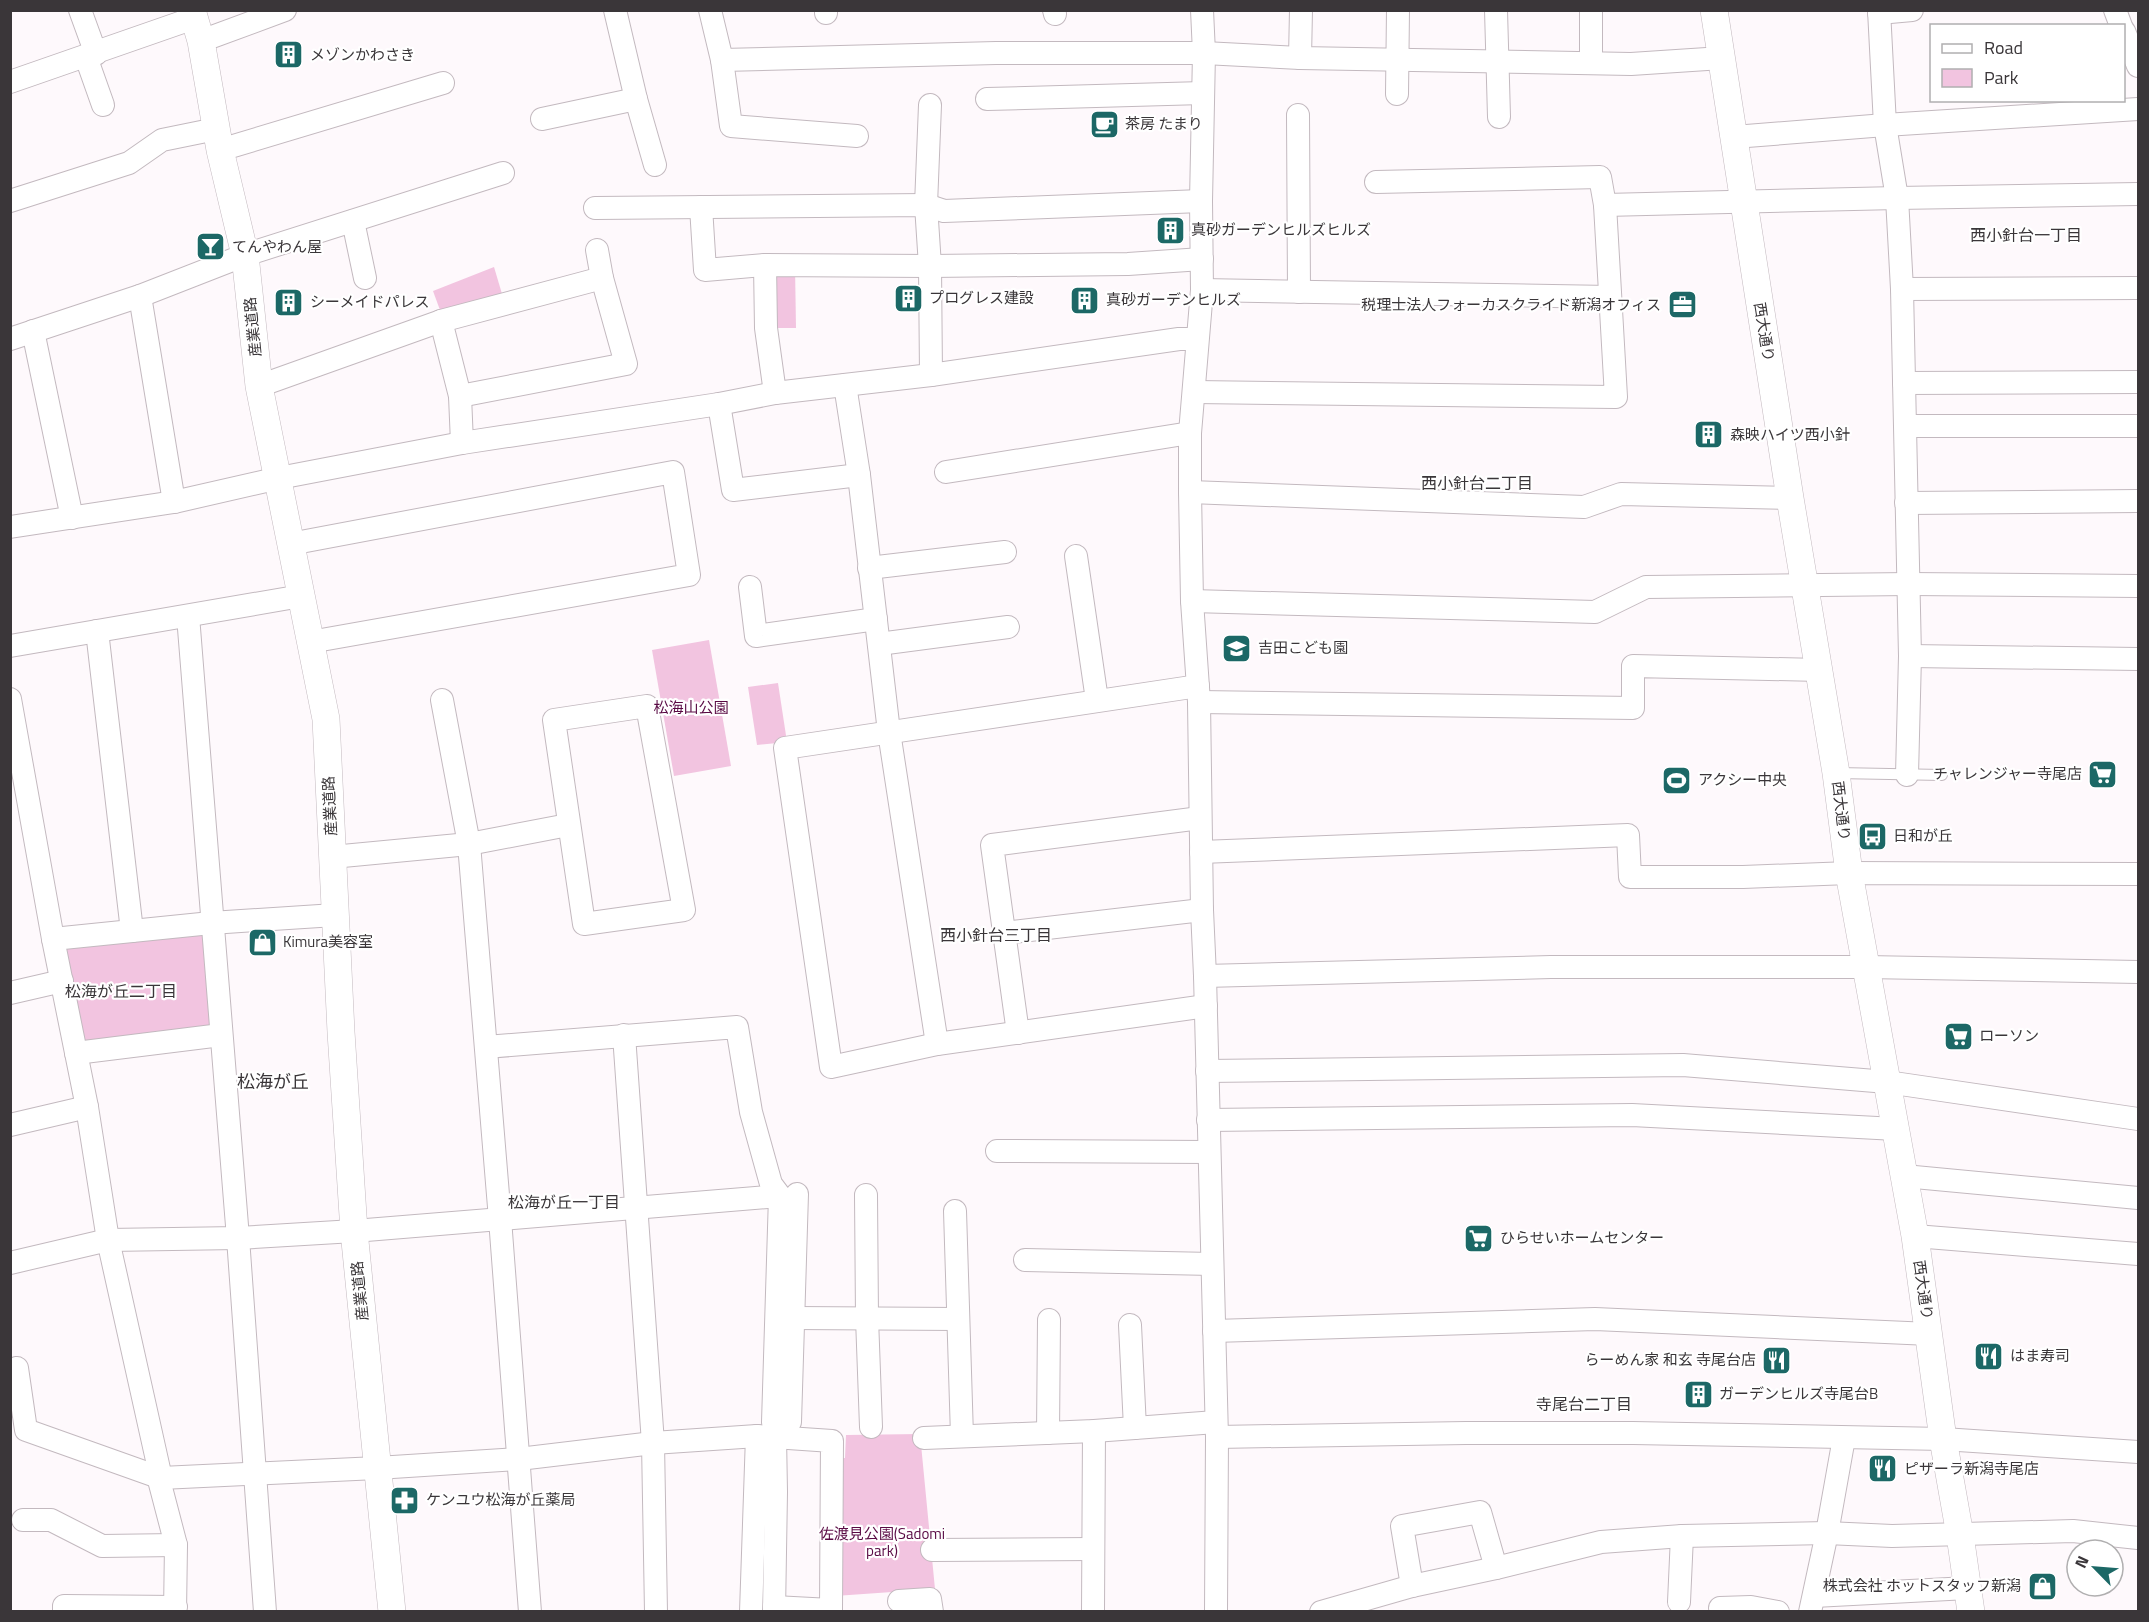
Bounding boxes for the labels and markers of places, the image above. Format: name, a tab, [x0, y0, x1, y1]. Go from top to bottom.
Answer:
building icon: メゾンかわさき	[273, 39, 305, 71]
place label: メゾンかわさき	[310, 43, 415, 66]
cafe icon: 茶房 たまり	[1088, 108, 1120, 140]
place label: 茶房 たまり	[1125, 112, 1203, 135]
building icon: 真砂ガーデンヒルズヒルズ	[1154, 214, 1186, 246]
place label: 真砂ガーデンヒルズヒルズ	[1191, 218, 1371, 241]
bar icon: てんやわん屋	[195, 231, 227, 263]
place label: てんやわん屋	[232, 235, 322, 258]
building icon: プログレス建設	[892, 282, 924, 314]
building icon: 真砂ガーデンヒルズ	[1069, 284, 1101, 316]
building icon: シーメイドパレス	[273, 286, 305, 318]
place label: プログレス建設	[929, 286, 1034, 309]
place label: 真砂ガーデンヒルズ	[1106, 288, 1241, 311]
office icon: 税理士法人フォーカスクライド新潟オフィス	[1666, 289, 1698, 321]
place label: シーメイドパレス	[310, 290, 429, 313]
place label: 税理士法人フォーカスクライド新潟オフィス	[1361, 293, 1661, 316]
building icon: 森映ハイツ西小針	[1693, 419, 1725, 451]
place label: 森映ハイツ西小針	[1730, 423, 1850, 446]
school or university icon: 吉田こども園	[1221, 632, 1253, 664]
place label: 吉田こども園	[1258, 636, 1348, 659]
supermarket icon: チャレンジャー寺尾店	[2087, 758, 2119, 790]
place label: チャレンジャー寺尾店	[1933, 762, 2082, 785]
sports icon: アクシー中央	[1661, 764, 1693, 796]
place label: アクシー中央	[1698, 768, 1787, 791]
bus stop icon: 日和が丘	[1856, 820, 1888, 852]
place label: 日和が丘	[1893, 824, 1953, 847]
shop icon: Kimura美容室	[246, 926, 278, 958]
place label: Kimura美容室	[283, 930, 373, 953]
supermarket icon: ローソン	[1942, 1020, 1974, 1052]
place label: ローソン	[1979, 1024, 2039, 1047]
supermarket icon: ひらせいホームセンター	[1463, 1222, 1495, 1254]
place label: ひらせいホームセンター	[1500, 1226, 1664, 1249]
restaurant icon: はま寿司	[1973, 1340, 2005, 1372]
restaurant icon: らーめん家 和玄 寺尾台店	[1761, 1344, 1793, 1376]
place label: はま寿司	[2010, 1344, 2070, 1367]
place label: らーめん家 和玄 寺尾台店	[1584, 1348, 1756, 1371]
building icon: ガーデンヒルズ寺尾台B	[1682, 1378, 1714, 1410]
place label: ガーデンヒルズ寺尾台B	[1719, 1382, 1878, 1405]
restaurant icon: ピザーラ新潟寺尾店	[1867, 1453, 1899, 1485]
place label: ピザーラ新潟寺尾店	[1904, 1457, 2039, 1480]
pharmacy icon: ケンユウ松海が丘薬局	[389, 1484, 421, 1516]
place label: ケンユウ松海が丘薬局	[426, 1488, 576, 1511]
shop icon: 株式会社 ホットスタッフ新潟	[2026, 1570, 2058, 1602]
place label: 株式会社 ホットスタッフ新潟	[1823, 1574, 2021, 1597]

